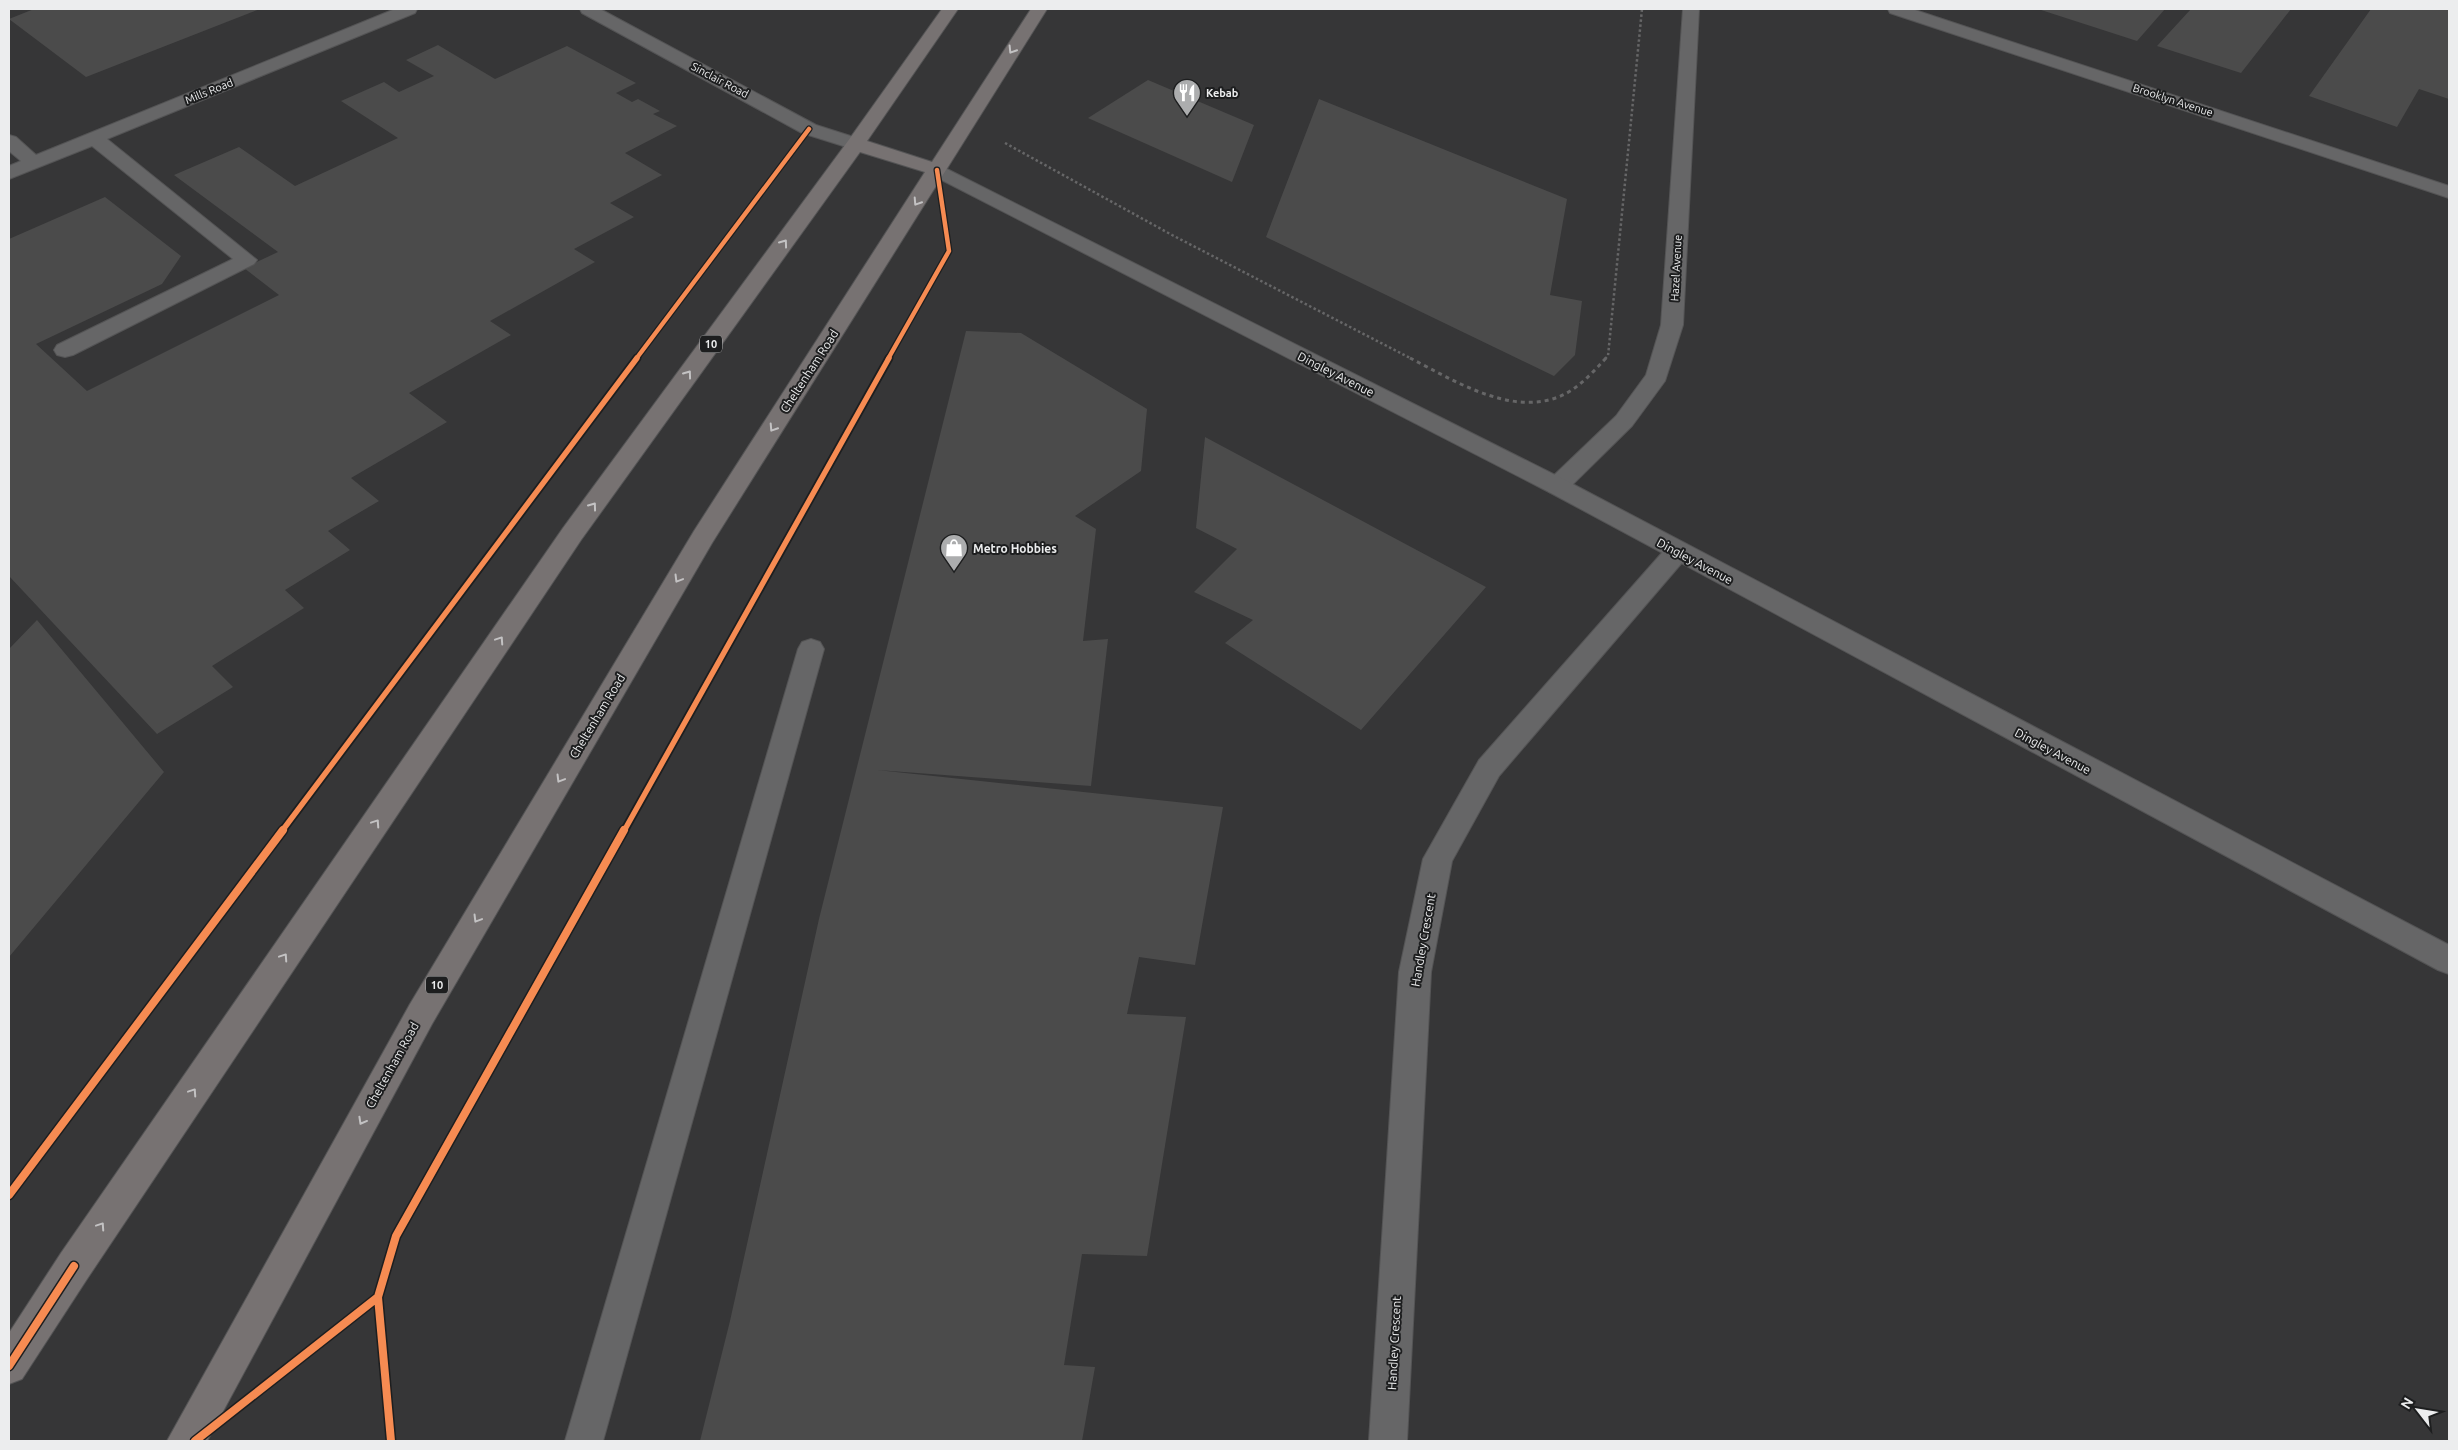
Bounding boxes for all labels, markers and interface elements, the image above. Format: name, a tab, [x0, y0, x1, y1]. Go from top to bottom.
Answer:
one-way arrow	[1009, 44, 1019, 53]
street label: Sinclair Road	[689, 60, 751, 100]
street label: Mills Road	[183, 76, 235, 106]
restaurant icon: Kebab	[1172, 78, 1202, 117]
street label: Brooklyn Avenue	[2131, 81, 2215, 119]
place label: Kebab	[1206, 87, 1239, 99]
one-way arrow	[913, 197, 923, 206]
street label: Hazel Avenue	[1668, 234, 1684, 302]
one-way arrow	[778, 240, 786, 249]
street label: Cheltenham Road	[777, 327, 841, 415]
road number: 10	[700, 336, 722, 352]
street label: Dingley Avenue	[1296, 349, 1376, 399]
one-way arrow	[682, 371, 691, 380]
one-way arrow	[770, 422, 779, 432]
one-way arrow	[587, 502, 596, 512]
shop icon: Metro Hobbies	[939, 533, 969, 572]
street label: Dingley Avenue	[1655, 536, 1735, 586]
place label: Metro Hobbies	[973, 542, 1057, 555]
one-way arrow	[675, 574, 685, 583]
one-way arrow	[494, 636, 504, 645]
street label: Cheltenham Road	[567, 672, 627, 760]
street label: Dingley Avenue	[2013, 726, 2093, 776]
one-way arrow	[556, 774, 566, 783]
one-way arrow	[370, 819, 379, 829]
street label: Handley Crescent	[1408, 892, 1438, 987]
one-way arrow	[473, 913, 483, 922]
one-way arrow	[278, 954, 287, 963]
road number: 10	[426, 976, 448, 994]
street label: Cheltenham Road	[363, 1020, 421, 1110]
one-way arrow	[187, 1088, 196, 1097]
one-way arrow	[358, 1115, 368, 1124]
one-way arrow	[95, 1222, 105, 1231]
street label: Handley Crescent	[1385, 1295, 1403, 1390]
north arrow	[2393, 1385, 2443, 1435]
text: N	[2397, 1395, 2416, 1412]

